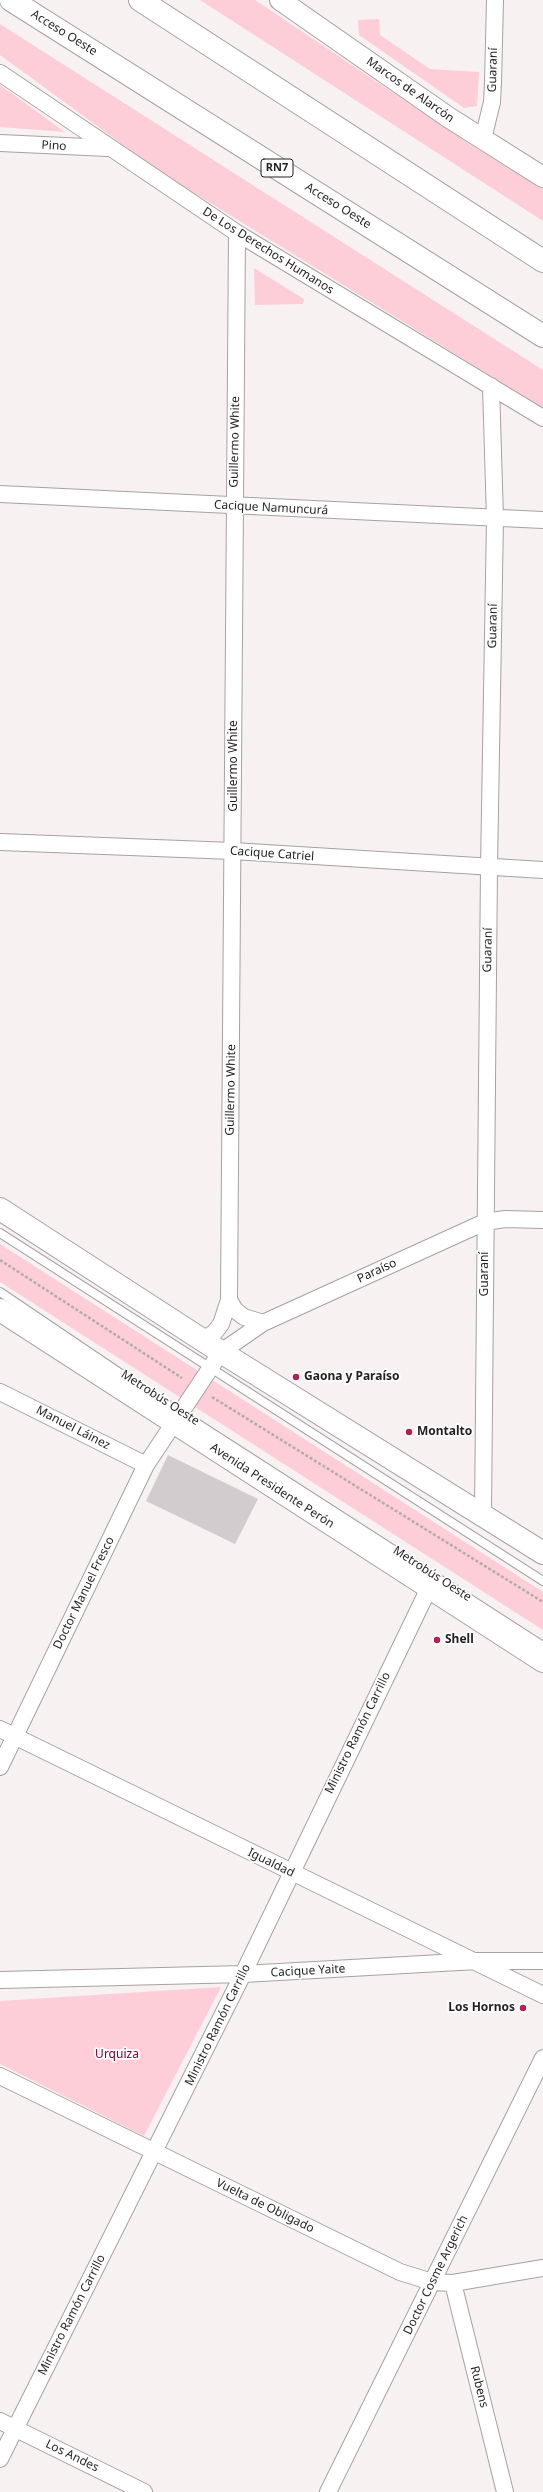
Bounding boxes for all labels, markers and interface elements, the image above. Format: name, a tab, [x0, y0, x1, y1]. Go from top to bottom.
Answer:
street label: Acceso Oeste	[28, 7, 100, 59]
street label: Guaraní	[485, 47, 501, 93]
street label: Marcos de Alarcón	[363, 54, 457, 126]
street label: Pino	[41, 138, 67, 154]
road number: RN7	[261, 159, 293, 177]
street label: Acceso Oeste	[302, 180, 374, 232]
street label: De Los Derechos Humanos	[200, 205, 336, 297]
street label: Guillermo White	[227, 396, 243, 488]
street label: Cacique Namuncurá	[214, 498, 328, 518]
street label: Guaraní	[485, 603, 501, 649]
street label: Guillermo White	[227, 720, 241, 812]
street label: Cacique Catriel	[229, 844, 315, 864]
street label: Guaraní	[480, 927, 496, 973]
street label: Guillermo White	[223, 1044, 239, 1136]
street label: Guaraní	[478, 1252, 492, 1296]
street label: Paraíso	[355, 1256, 399, 1286]
street label: Metrobús Oeste	[118, 1367, 202, 1429]
place label: Gaona y Paraíso	[304, 1370, 400, 1384]
marker: Gaona y Paraíso	[291, 1372, 301, 1382]
street label: Manuel Láinez	[34, 1403, 112, 1453]
place label: Montalto	[417, 1425, 472, 1439]
marker: Montalto	[404, 1427, 414, 1437]
street label: Avenida Presidente Perón	[207, 1440, 337, 1532]
street label: Doctor Manuel Fresco	[50, 1534, 118, 1652]
street label: Metrobús Oeste	[390, 1543, 474, 1605]
place label: Shell	[445, 1633, 474, 1647]
marker: Shell	[432, 1635, 442, 1645]
street label: Ministro Ramón Carrillo	[322, 1670, 394, 1796]
street label: Igualdad	[245, 1846, 297, 1880]
street label: Ministro Ramón Carrillo	[182, 1962, 254, 2088]
street label: Cacique Yaite	[270, 1962, 346, 1980]
place label: Los Hornos	[448, 2001, 515, 2015]
marker: Los Hornos	[518, 2003, 528, 2013]
park label: Urquiza	[95, 2048, 139, 2062]
street label: Vuelta de Obligado	[214, 2176, 316, 2236]
street label: Doctor Cosme Argerich	[401, 2213, 471, 2337]
street label: Ministro Ramón Carrillo	[35, 2252, 109, 2378]
street label: Rubens	[467, 2365, 491, 2409]
street label: Los Andes	[43, 2437, 101, 2475]

